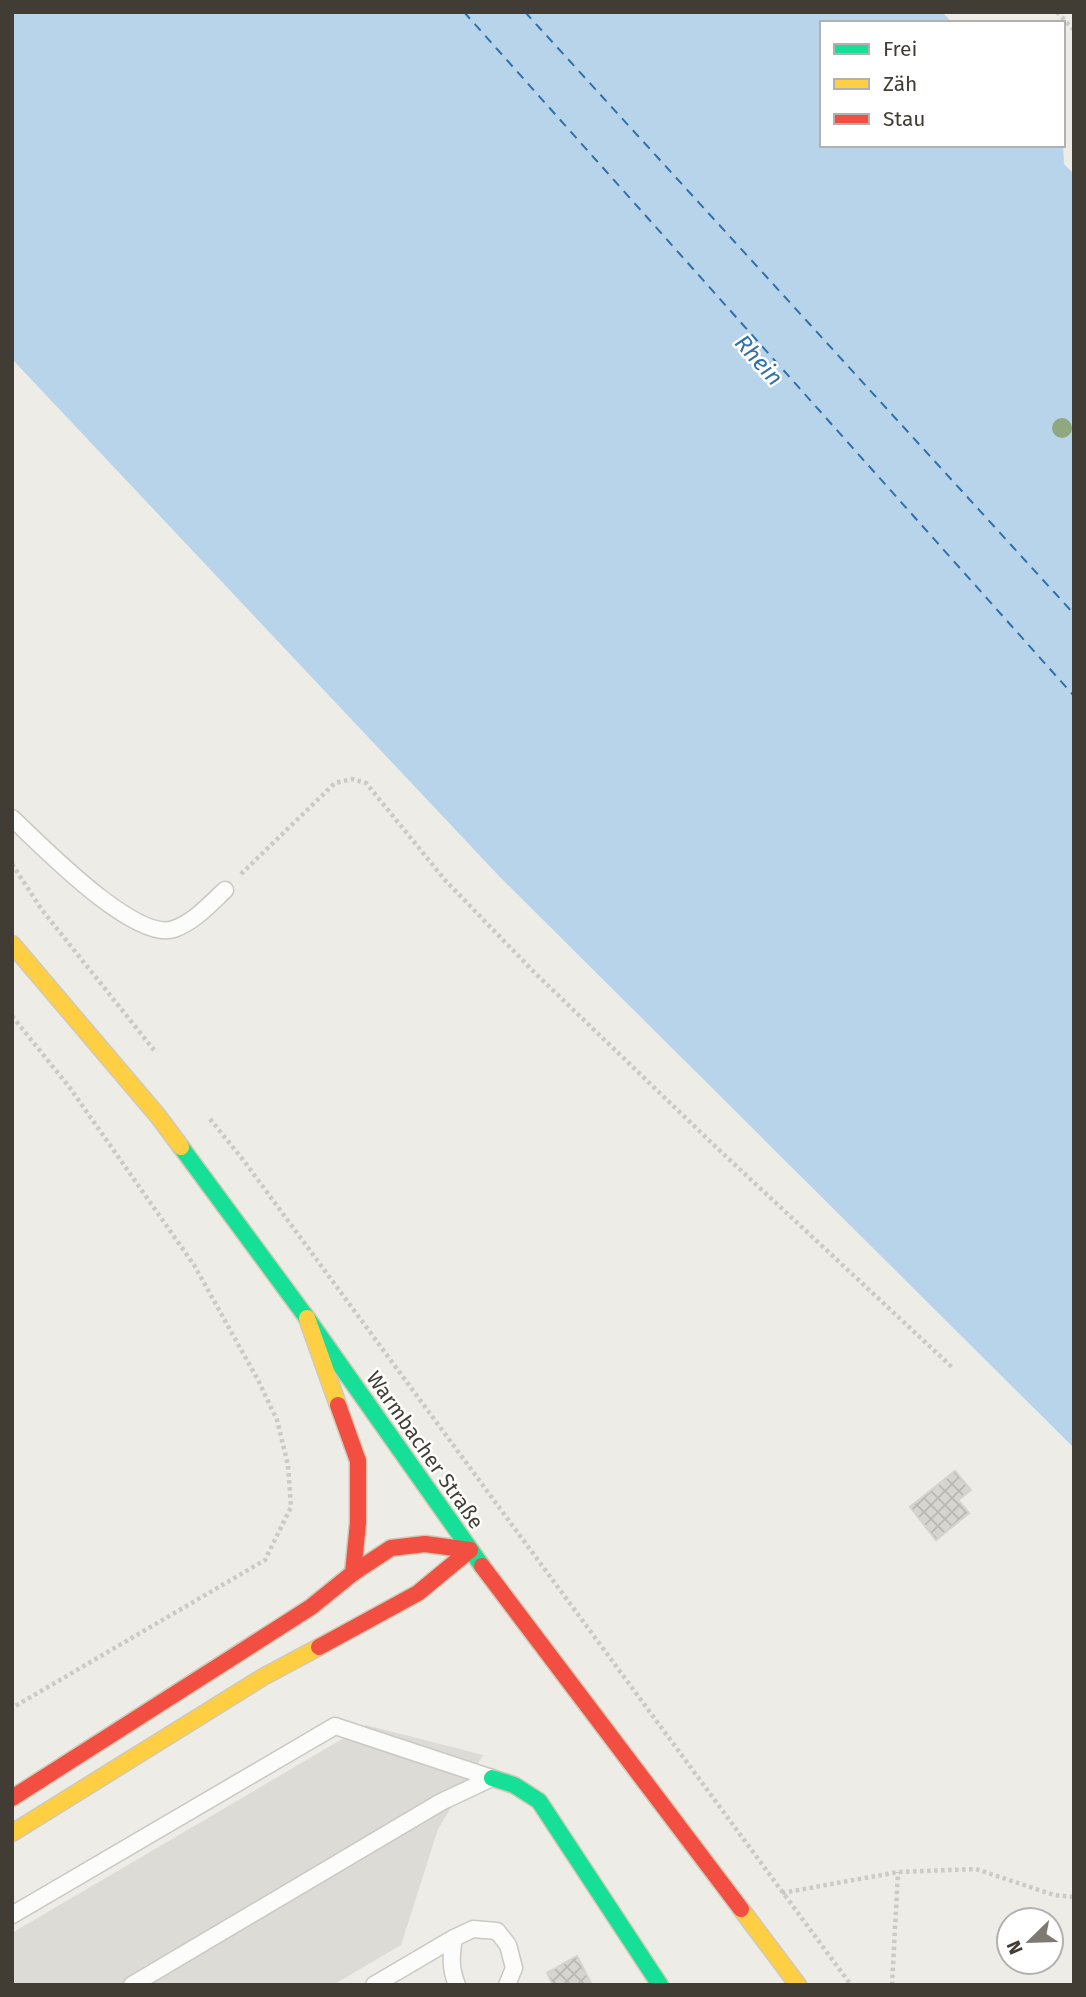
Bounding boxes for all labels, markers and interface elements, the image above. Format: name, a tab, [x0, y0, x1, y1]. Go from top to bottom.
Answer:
legend	[820, 21, 1065, 147]
text: Frei	[883, 36, 917, 62]
text: Zäh	[883, 71, 917, 97]
text: Stau	[883, 106, 926, 132]
water label: Rhein	[729, 329, 789, 391]
street label: Warmbacher Straße	[361, 1366, 489, 1534]
north arrow	[995, 1906, 1065, 1976]
text: N	[1002, 1937, 1028, 1958]

